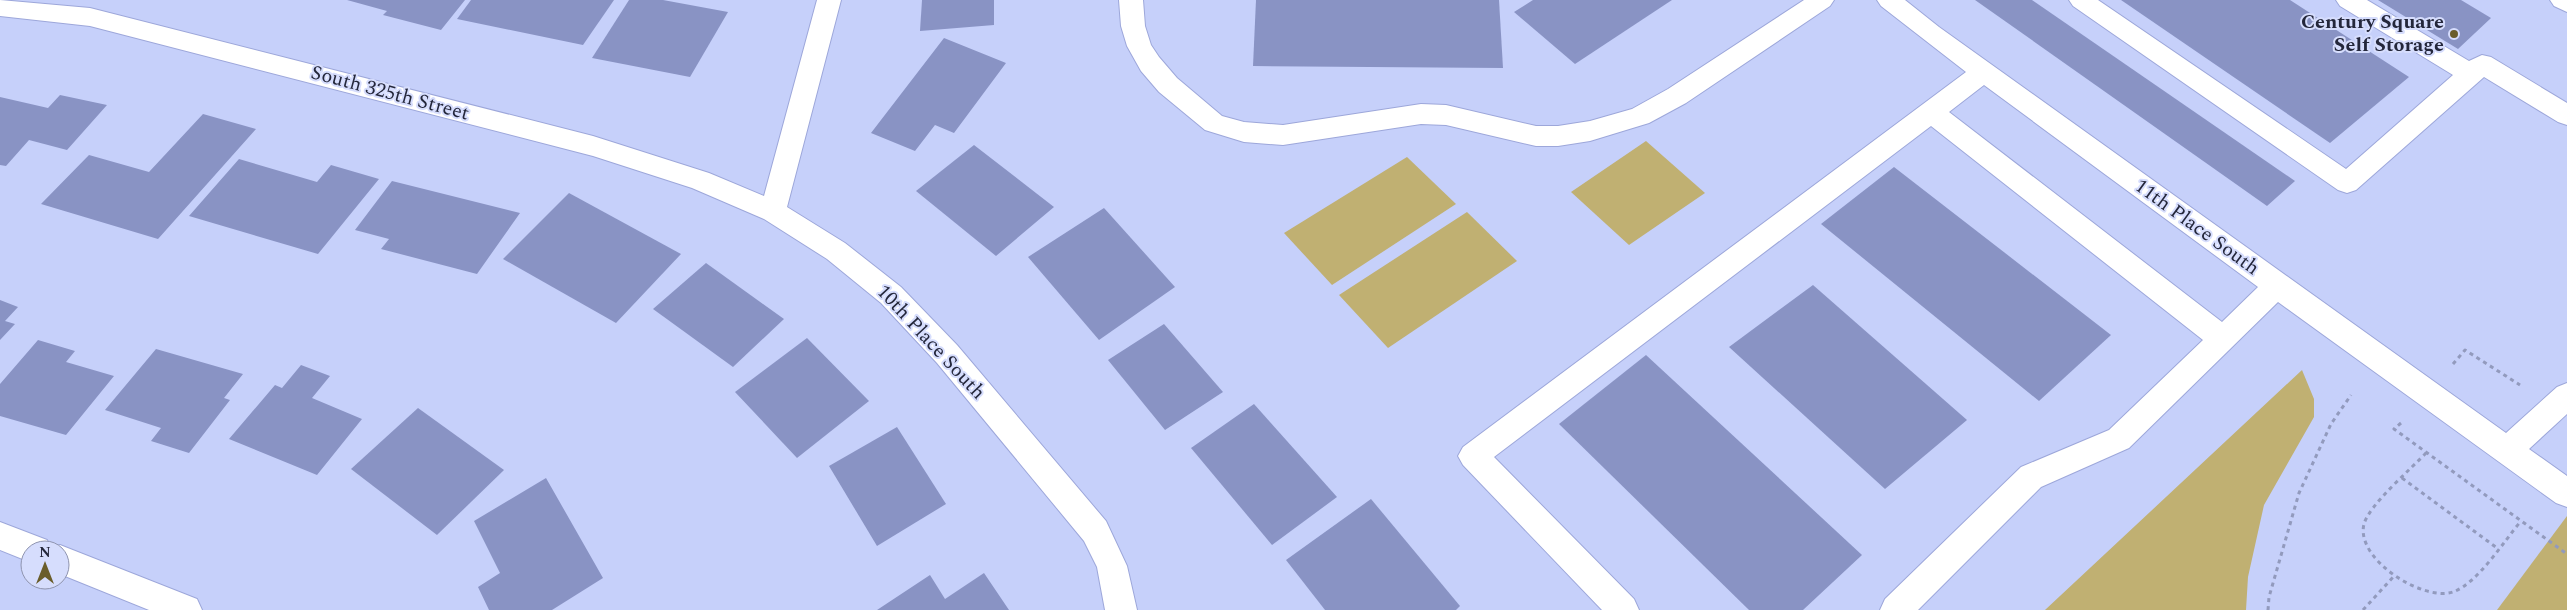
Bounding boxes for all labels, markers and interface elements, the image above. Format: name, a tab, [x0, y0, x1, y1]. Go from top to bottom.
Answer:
place label: Century Square Self Storage	[2301, 7, 2444, 60]
marker: Century Square Self Storage	[2448, 28, 2460, 40]
street label: South 325th Street	[307, 57, 473, 129]
street label: 11th Place South	[2128, 171, 2266, 283]
street label: 10th Place South	[870, 278, 992, 406]
north arrow	[20, 540, 70, 590]
text: N	[39, 542, 51, 563]

